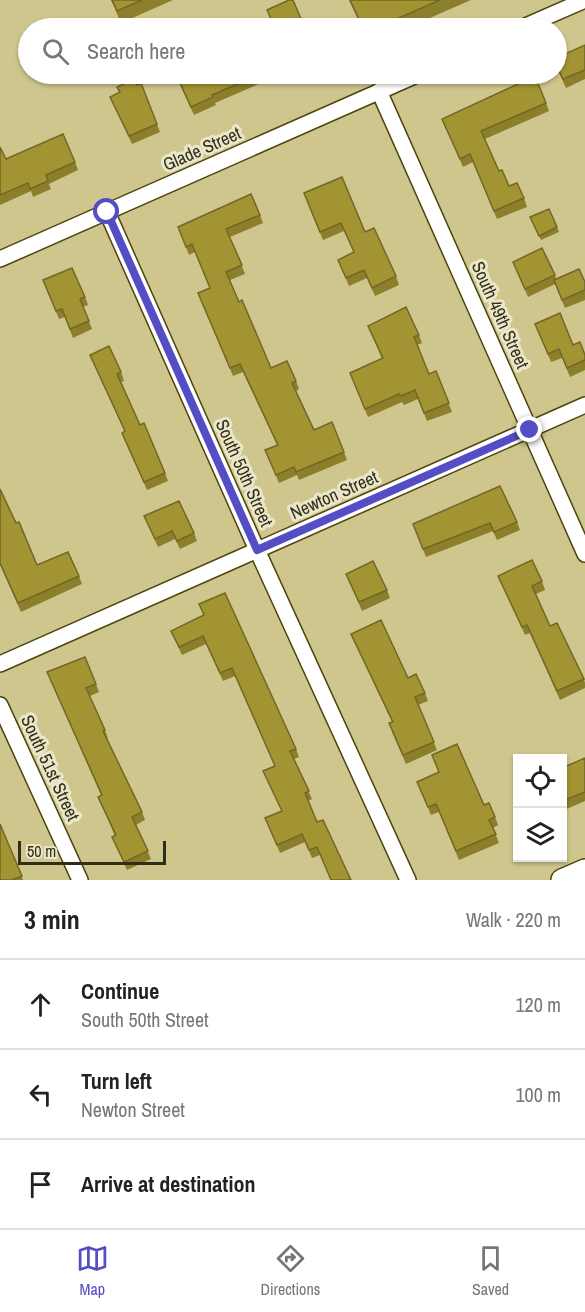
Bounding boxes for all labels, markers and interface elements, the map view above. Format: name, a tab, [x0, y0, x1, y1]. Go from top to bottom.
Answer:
search box	[18, 18, 567, 84]
icon: search	[39, 35, 72, 68]
text: Search here	[87, 36, 185, 66]
street label: Glade Street	[159, 120, 245, 177]
route start	[93, 198, 119, 224]
street label: South 49th Street	[466, 257, 535, 372]
street label: South 50th Street	[210, 415, 279, 530]
route end	[516, 416, 542, 442]
street label: Newton Street	[286, 464, 382, 525]
street label: South 51st Street	[15, 711, 86, 825]
map controls	[513, 754, 567, 862]
button: locate	[513, 754, 567, 808]
button: layers	[513, 808, 567, 862]
scale bar	[18, 838, 166, 866]
text: 50 m	[27, 840, 56, 862]
text: 3 min	[24, 902, 80, 937]
text: Walk · 220 m	[466, 906, 561, 933]
text: Continue	[81, 976, 159, 1006]
icon: ahead	[24, 988, 57, 1021]
text: 120 m	[515, 991, 561, 1018]
text: South 50th Street	[81, 1006, 209, 1033]
text: Turn left	[81, 1066, 152, 1096]
icon: left	[24, 1078, 57, 1111]
text: 100 m	[515, 1081, 561, 1108]
text: Newton Street	[81, 1096, 185, 1123]
icon: arrive	[24, 1168, 57, 1201]
text: Arrive at destination	[81, 1169, 255, 1199]
tab: Map	[76, 1242, 109, 1300]
tab: Directions	[260, 1242, 320, 1300]
tab: Saved	[472, 1242, 509, 1300]

